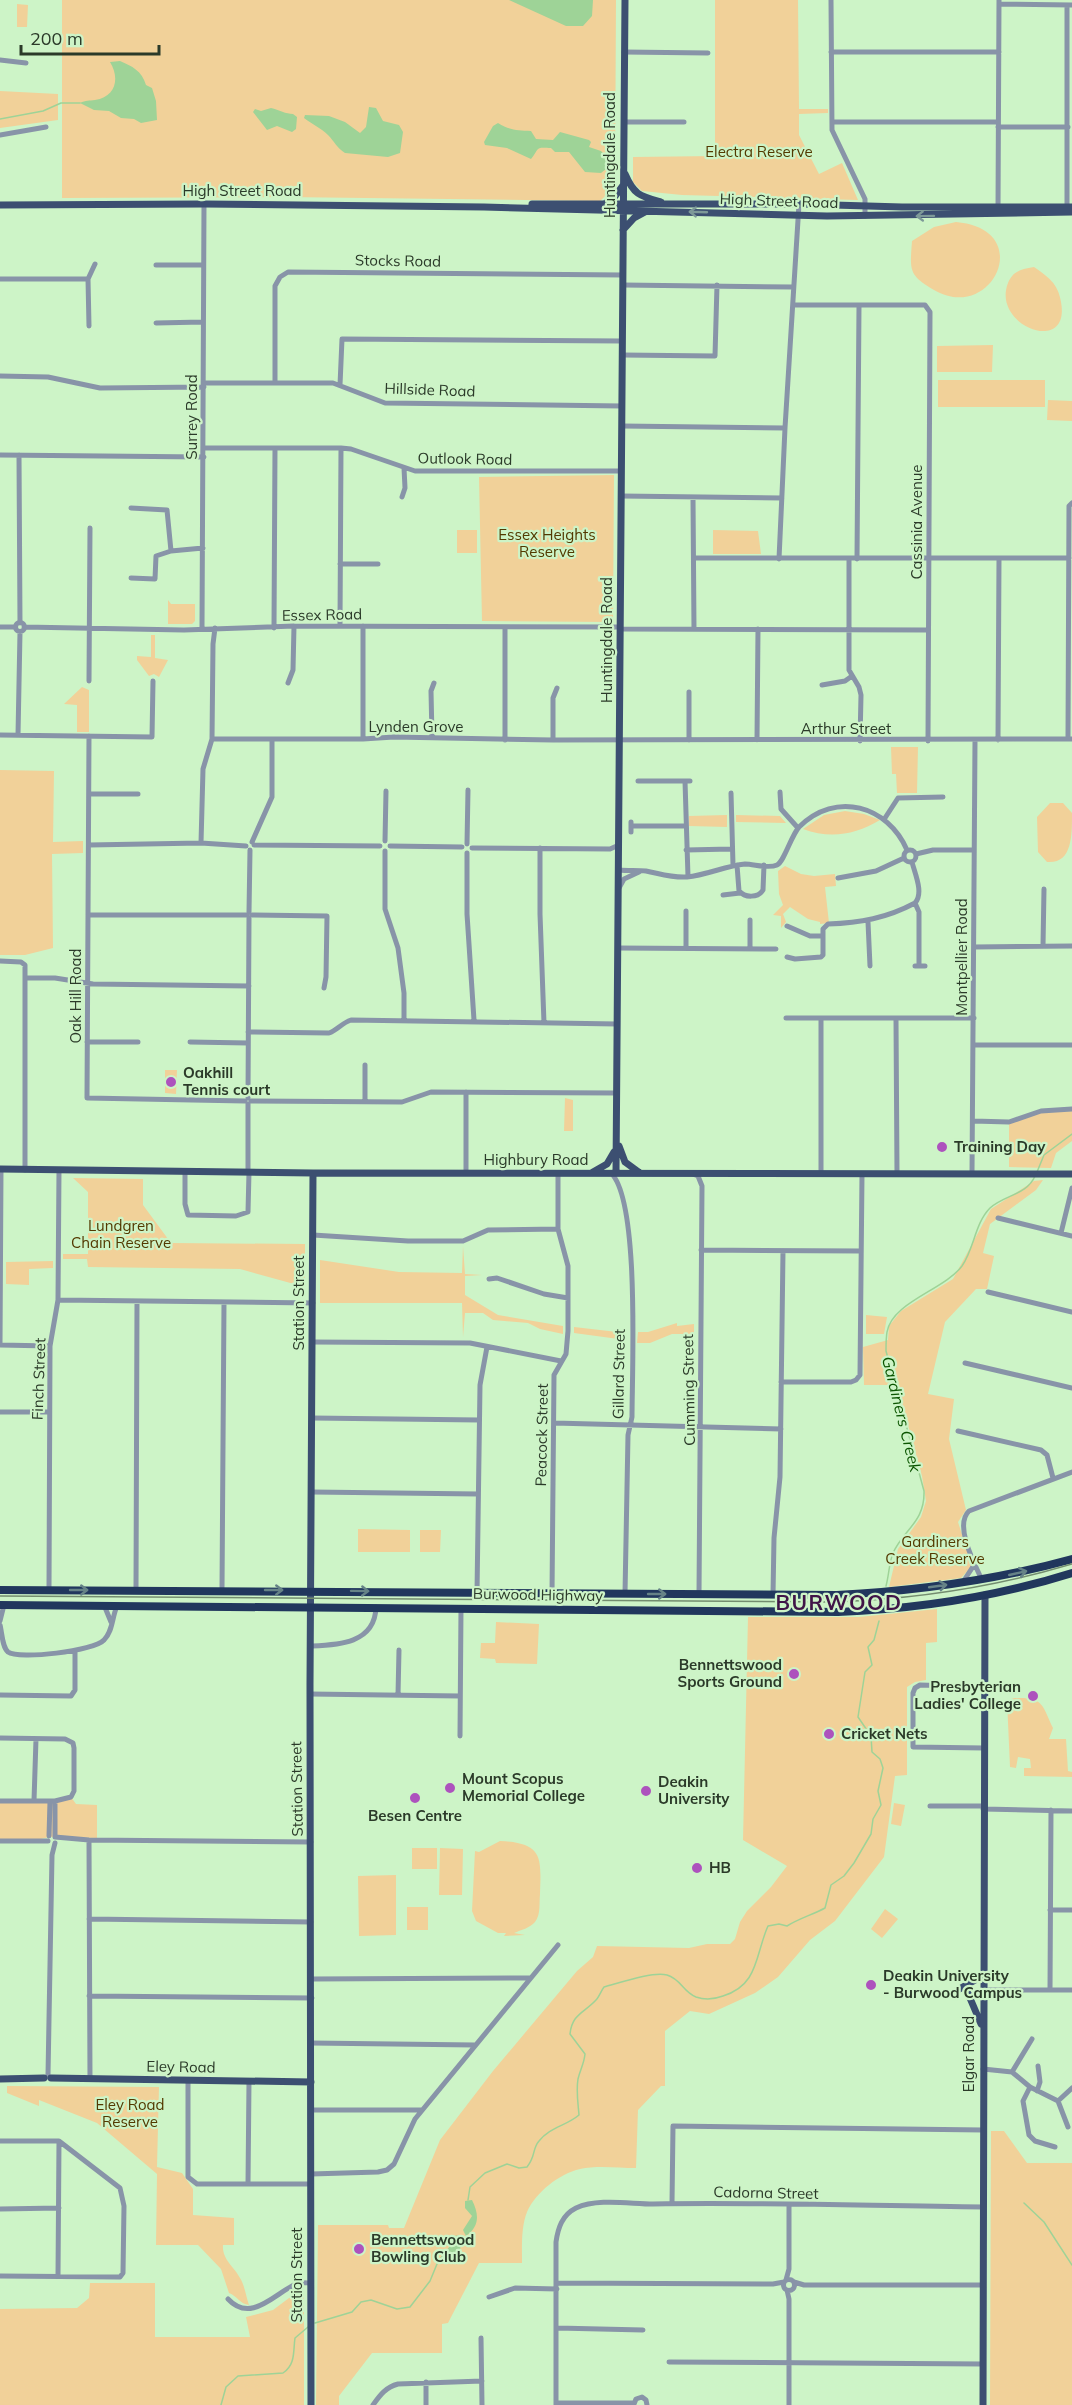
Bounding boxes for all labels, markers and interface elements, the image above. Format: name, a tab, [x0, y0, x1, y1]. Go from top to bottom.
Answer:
scale bar	[21, 18, 159, 56]
text: 200 m	[30, 27, 83, 50]
street label: Huntingdale Road	[600, 92, 619, 218]
park label: Electra Reserve	[705, 142, 813, 161]
street label: High Street Road	[183, 181, 301, 200]
street label: High Street Road	[719, 189, 839, 212]
one-way arrow	[689, 206, 709, 218]
one-way arrow	[915, 210, 935, 221]
street label: Stocks Road	[355, 250, 441, 271]
street label: Surrey Road	[182, 374, 201, 460]
street label: Hillside Road	[384, 378, 476, 401]
street label: Outlook Road	[418, 448, 512, 469]
street label: Cassinia Avenue	[907, 465, 926, 580]
park label: Essex Heights Reserve	[498, 525, 596, 561]
street label: Huntingdale Road	[597, 577, 616, 703]
street label: Essex Road	[282, 604, 362, 625]
street label: Lynden Grove	[369, 717, 463, 736]
street label: Arthur Street	[801, 719, 891, 738]
street label: Montpellier Road	[952, 898, 971, 1016]
street label: Oak Hill Road	[66, 948, 85, 1044]
place label: Oakhill Tennis court	[183, 1063, 271, 1099]
marker: Oakhill Tennis court	[164, 1075, 178, 1089]
place label: Training Day	[954, 1137, 1046, 1156]
marker: Training Day	[935, 1140, 949, 1154]
street label: Highbury Road	[483, 1150, 589, 1169]
park label: Lundgren Chain Reserve	[71, 1216, 171, 1252]
street label: Station Street	[289, 1255, 308, 1351]
street label: Gillard Street	[608, 1329, 629, 1419]
street label: Cumming Street	[678, 1334, 699, 1446]
street label: Finch Street	[28, 1337, 49, 1420]
water label: Gardiners Creek	[878, 1354, 926, 1475]
street label: Peacock Street	[531, 1383, 552, 1487]
park label: Gardiners Creek Reserve	[885, 1532, 985, 1568]
one-way arrow	[1008, 1566, 1027, 1578]
one-way arrow	[927, 1580, 947, 1591]
one-way arrow	[69, 1584, 89, 1596]
one-way arrow	[264, 1584, 284, 1596]
street label: Burwood Highway	[473, 1584, 603, 1605]
one-way arrow	[350, 1585, 370, 1597]
one-way arrow	[647, 1588, 667, 1600]
district label: BURWOOD	[775, 1589, 903, 1615]
place label: Bennettswood Sports Ground	[677, 1655, 782, 1691]
marker: Bennettswood Sports Ground	[787, 1667, 801, 1681]
place label: Presbyterian Ladies' College	[914, 1677, 1021, 1713]
marker: Presbyterian Ladies' College	[1026, 1689, 1040, 1703]
place label: Cricket Nets	[841, 1724, 927, 1743]
marker: Cricket Nets	[822, 1727, 836, 1741]
street label: Station Street	[286, 1741, 307, 1837]
place label: Mount Scopus Memorial College	[462, 1769, 585, 1805]
place label: Deakin University	[658, 1772, 730, 1808]
marker: Mount Scopus Memorial College	[443, 1781, 457, 1795]
marker: Deakin University	[639, 1784, 653, 1798]
marker: Besen Centre	[408, 1791, 422, 1805]
place label: Besen Centre	[368, 1806, 462, 1825]
place label: HB	[709, 1858, 731, 1877]
marker: HB	[690, 1861, 704, 1875]
place label: Deakin University - Burwood Campus	[883, 1966, 1022, 2002]
marker: Deakin University - Burwood Campus	[864, 1978, 878, 1992]
street label: Elgar Road	[959, 2016, 978, 2092]
street label: Eley Road	[146, 2056, 216, 2077]
park label: Eley Road Reserve	[95, 2095, 165, 2131]
street label: Cadorna Street	[713, 2182, 819, 2203]
street label: Station Street	[287, 2227, 306, 2323]
place label: Bennettswood Bowling Club	[371, 2230, 474, 2266]
marker: Bennettswood Bowling Club	[352, 2242, 366, 2256]

